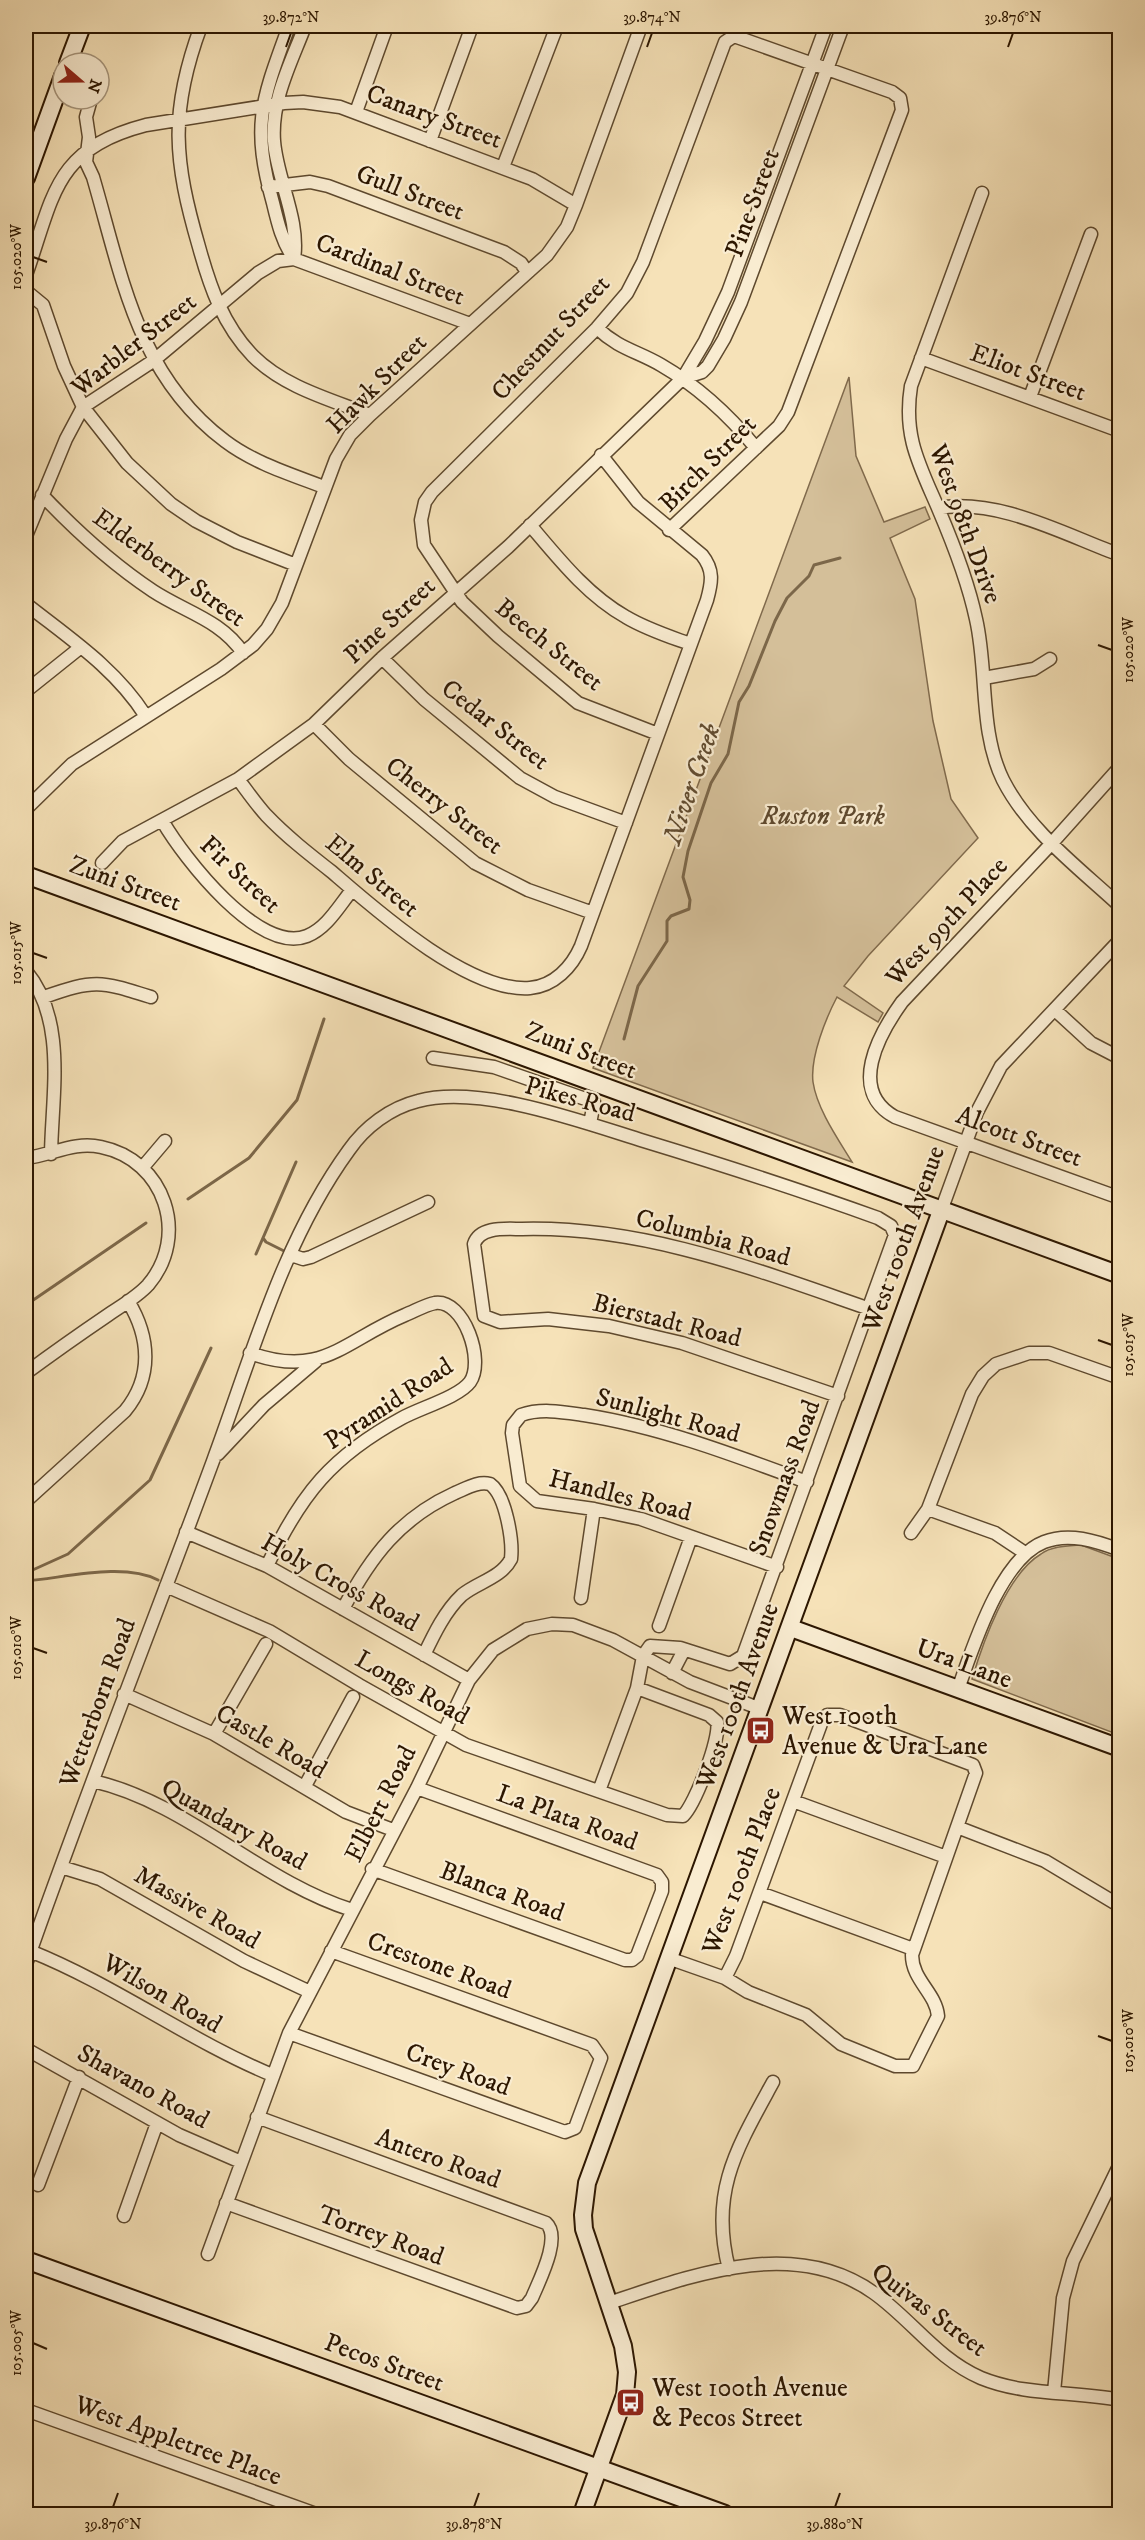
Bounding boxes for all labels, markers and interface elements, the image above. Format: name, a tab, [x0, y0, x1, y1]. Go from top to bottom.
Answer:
text: 39.872°N	[263, 8, 319, 27]
text: 39.874°N	[623, 8, 681, 27]
text: 39.876°N	[985, 8, 1041, 27]
north arrow	[51, 51, 111, 111]
text: N	[83, 76, 106, 95]
street label: Canary Street	[362, 77, 506, 157]
street label: Pine Street	[718, 144, 788, 262]
street label: Gull Street	[351, 157, 469, 229]
text: 105.020°W	[7, 224, 26, 290]
street label: Cardinal Street	[311, 226, 469, 314]
street label: Chestnut Street	[484, 268, 618, 408]
street label: Warbler Street	[64, 286, 203, 405]
street label: Hawk Street	[320, 327, 434, 441]
street label: Eliot Street	[966, 337, 1090, 409]
street label: Birch Street	[652, 408, 764, 520]
street label: West 98th Drive	[921, 439, 1009, 608]
street label: Elderberry Street	[86, 501, 252, 635]
street label: Pine Street	[337, 570, 443, 672]
street label: Beech Street	[488, 591, 610, 699]
text: 105.020°W	[1119, 617, 1138, 683]
street label: Cedar Street	[434, 672, 556, 778]
water label: Niver Creek	[655, 718, 729, 851]
street label: Cherry Street	[379, 750, 509, 862]
park label: Ruston Park	[760, 800, 885, 833]
street label: Elm Street	[318, 827, 426, 925]
street label: Fir Street	[192, 829, 288, 921]
street label: Zuni Street	[65, 849, 185, 919]
street label: West 99th Place	[878, 850, 1015, 994]
text: 105.015°W	[7, 921, 26, 985]
street label: Zuni Street	[521, 1015, 641, 1087]
street label: Pikes Road	[521, 1069, 639, 1131]
street label: Alcott Street	[951, 1099, 1087, 1175]
street label: West 100th Avenue	[855, 1141, 953, 1338]
street label: Columbia Road	[632, 1201, 794, 1275]
street label: Bierstadt Road	[589, 1287, 745, 1355]
text: 105.015°W	[1119, 1313, 1138, 1377]
street label: Pyramid Road	[318, 1350, 460, 1458]
street label: Sunlight Road	[592, 1381, 744, 1451]
street label: Snowmass Road	[741, 1395, 829, 1561]
street label: Handles Road	[545, 1462, 695, 1530]
street label: Holy Cross Road	[255, 1526, 425, 1640]
street label: West 100th Avenue	[689, 1598, 787, 1795]
street label: Wetterborn Road	[52, 1614, 144, 1793]
text: 105.010°W	[7, 1616, 26, 1680]
street label: Ura Lane	[912, 1631, 1016, 1697]
street label: Longs Road	[349, 1643, 475, 1733]
street label: Castle Road	[209, 1697, 333, 1787]
place label: West 100th Avenue & Ura Lane	[781, 1700, 988, 1763]
bus stop icon: West 100th Avenue & Ura Lane	[745, 1715, 777, 1747]
street label: Elbert Road	[338, 1740, 424, 1868]
street label: Quandary Road	[155, 1771, 313, 1879]
street label: La Plata Road	[492, 1777, 642, 1859]
street label: West 100th Place	[695, 1783, 789, 1960]
street label: Blanca Road	[435, 1854, 569, 1930]
street label: Massive Road	[128, 1859, 266, 1957]
street label: Crestone Road	[362, 1925, 516, 2007]
street label: Wilson Road	[95, 1946, 228, 2041]
text: 105.010°W	[1119, 2009, 1138, 2073]
street label: Crey Road	[401, 2036, 515, 2104]
street label: Shavano Road	[71, 2037, 215, 2137]
street label: Antero Road	[371, 2121, 505, 2197]
street label: Torrey Road	[314, 2198, 448, 2274]
street label: Quivas Street	[864, 2256, 994, 2364]
text: 105.005°W	[7, 2310, 26, 2376]
street label: Pecos Street	[320, 2326, 448, 2400]
place label: West 100th Avenue & Pecos Street	[651, 2372, 848, 2435]
bus stop icon: West 100th Avenue & Pecos Street	[615, 2387, 647, 2419]
street label: West Appletree Place	[69, 2388, 286, 2494]
text: 39.876°N	[85, 2515, 141, 2534]
text: 39.878°N	[446, 2515, 502, 2534]
text: 39.880°N	[807, 2515, 863, 2534]

